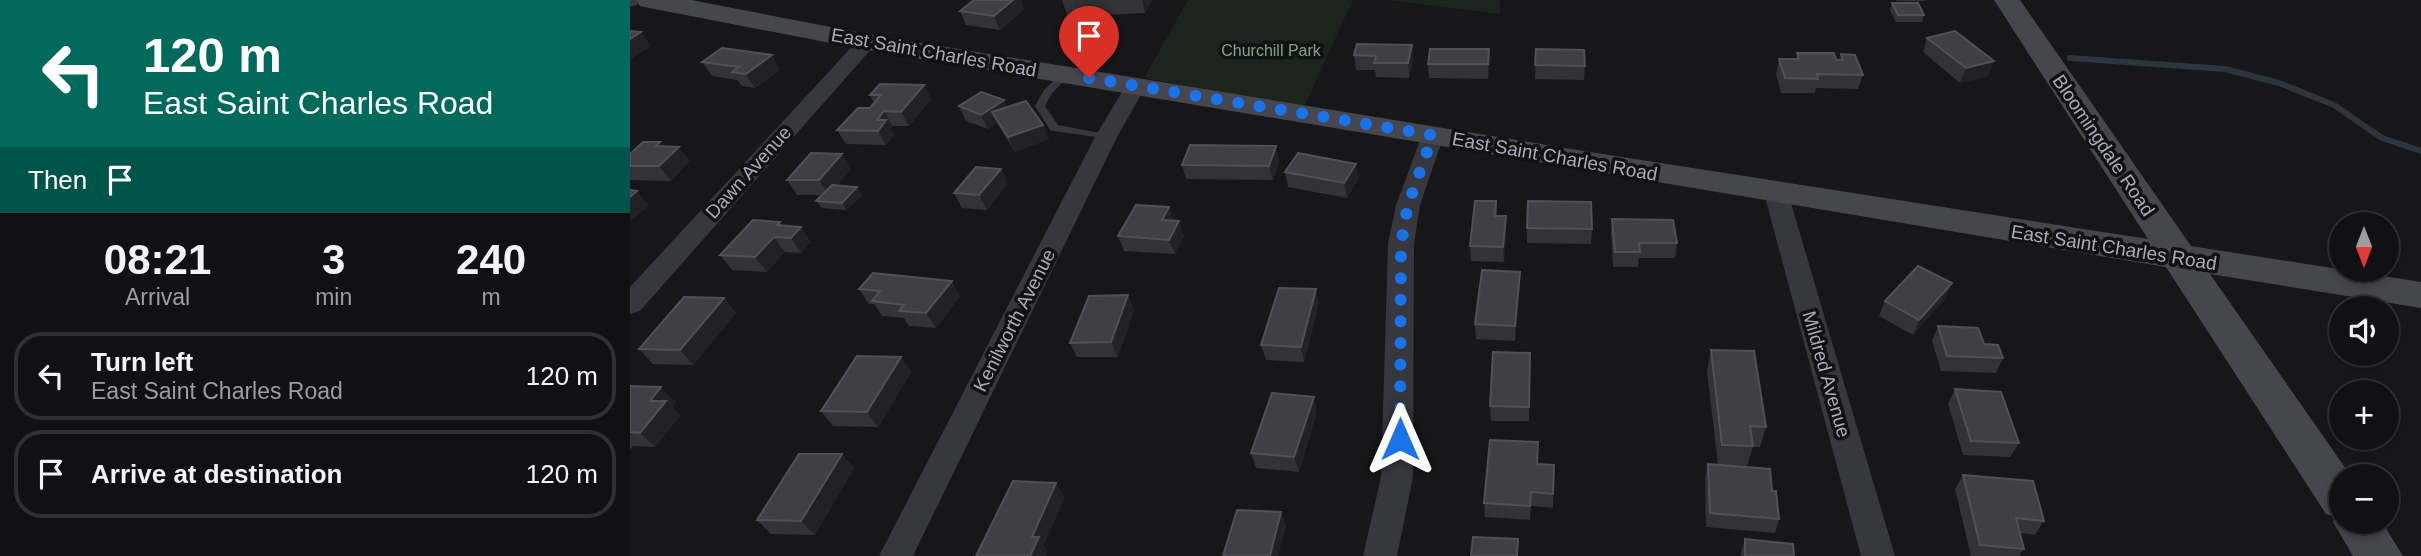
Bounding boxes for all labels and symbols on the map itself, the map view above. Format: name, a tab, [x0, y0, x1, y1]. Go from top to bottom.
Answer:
pin	[1059, 6, 1119, 78]
street label: East Saint Charles Road	[830, 24, 1038, 81]
park label: Churchill Park	[1221, 42, 1322, 59]
street label: Bloomingdale Road	[2049, 71, 2159, 220]
street label: Dawn Avenue	[701, 122, 795, 223]
street label: East Saint Charles Road	[1451, 128, 1659, 185]
north arrow	[2329, 212, 2399, 282]
street label: East Saint Charles Road	[2010, 221, 2218, 274]
street label: Kenilworth Avenue	[969, 245, 1059, 395]
street label: Mildred Avenue	[1798, 308, 1855, 440]
position arrow	[1363, 402, 1437, 476]

